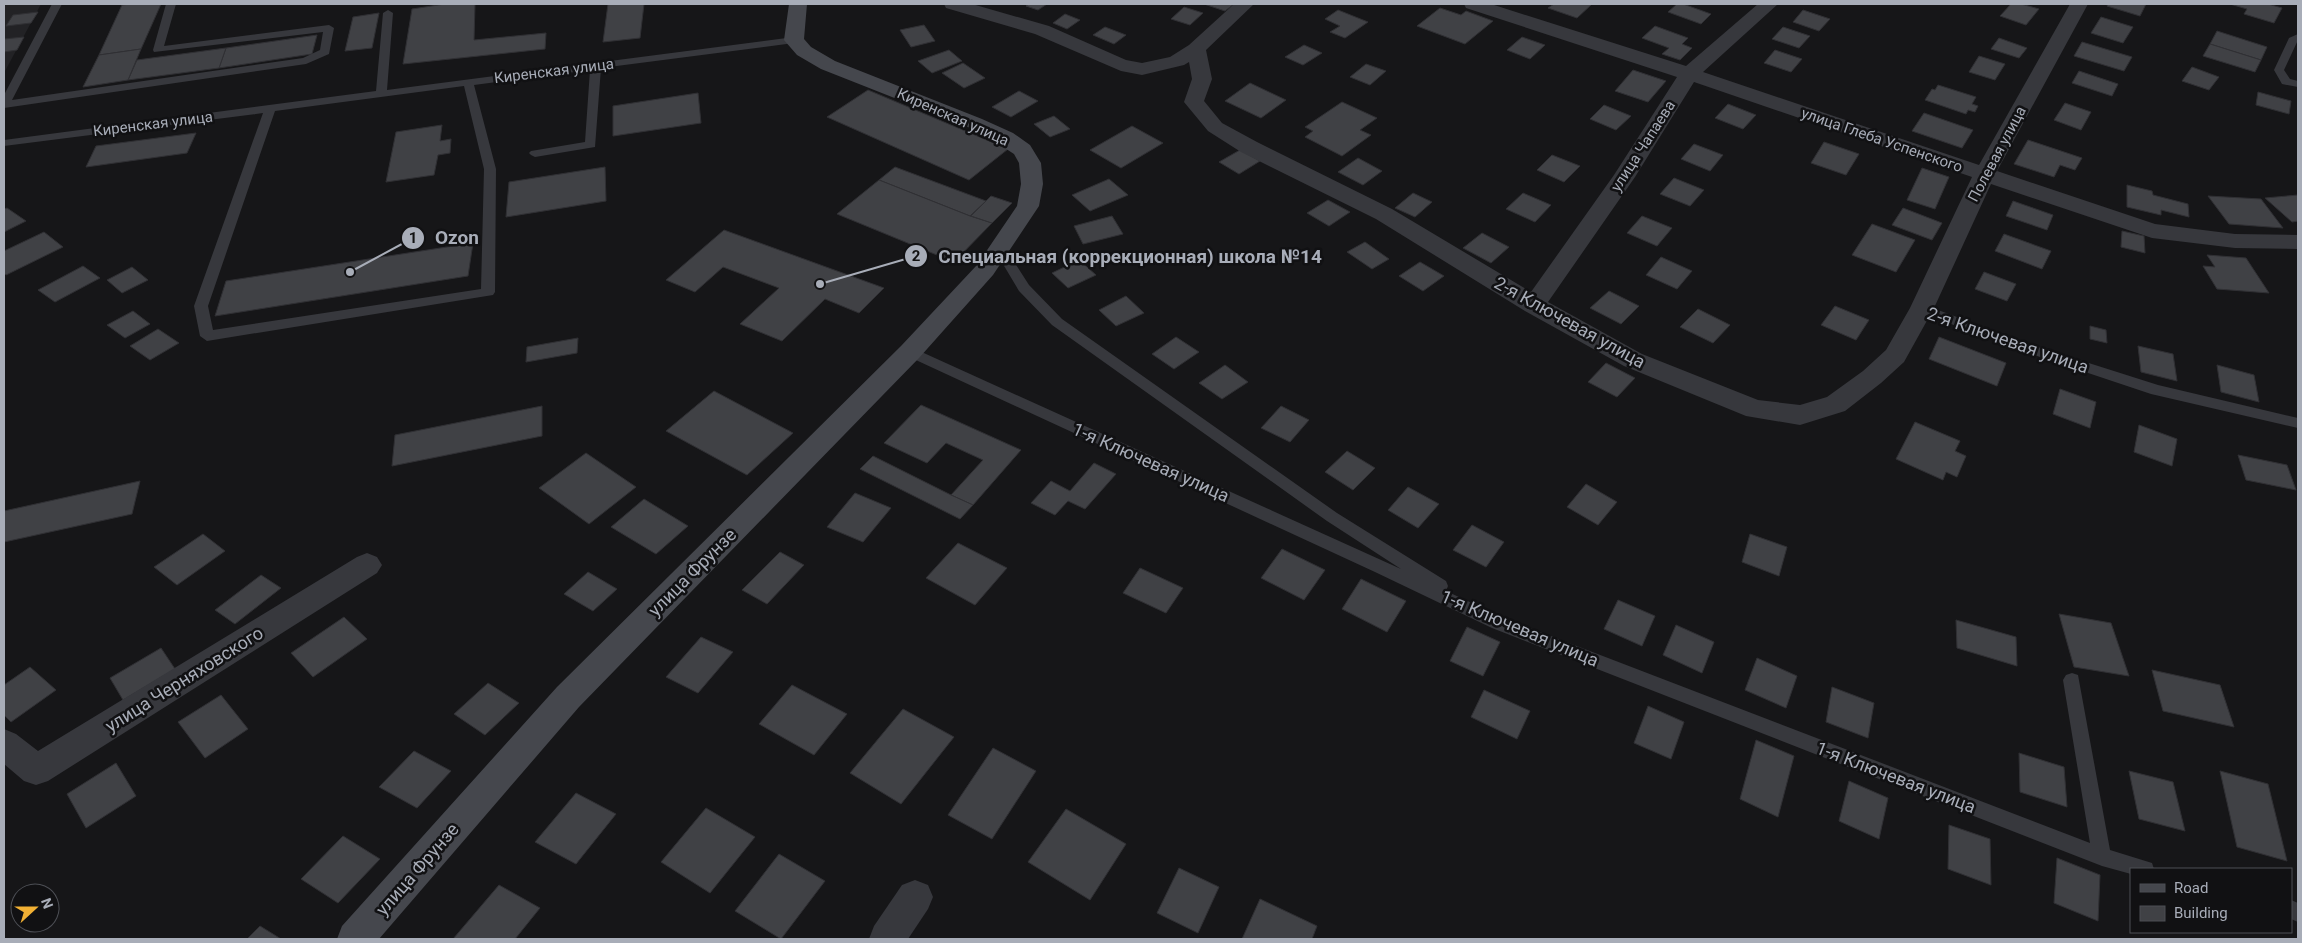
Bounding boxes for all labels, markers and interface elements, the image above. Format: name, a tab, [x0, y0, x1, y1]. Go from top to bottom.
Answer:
street label: Киренская улица	[493, 55, 615, 87]
street label: Киренская улица	[894, 84, 1012, 150]
street label: улица Чапаева	[1607, 97, 1679, 195]
street label: Полевая улица	[1964, 103, 2030, 205]
street label: улица Глеба Успенского	[1799, 104, 1965, 176]
street label: Киренская улица	[92, 108, 214, 140]
callout: Ozon	[400, 221, 489, 255]
text: Ozon	[435, 226, 479, 249]
text: 1	[409, 229, 417, 247]
callout: Специальная (коррекционная) школа №14	[903, 239, 1332, 273]
text: Специальная (коррекционная) школа №14	[938, 245, 1322, 268]
text: 2	[912, 247, 921, 265]
street label: 2-я Ключевая улица	[1491, 272, 1649, 372]
street label: 2-я Ключевая улица	[1925, 303, 2091, 377]
street label: 1-я Ключевая улица	[1069, 418, 1233, 506]
street label: улица Фрунзе	[644, 524, 740, 620]
street label: 1-я Ключевая улица	[1438, 585, 1602, 671]
street label: улица Черняховского	[101, 622, 267, 736]
street label: 1-я Ключевая улица	[1813, 737, 1979, 817]
street label: улица Фрунзе	[371, 819, 463, 919]
legend	[2130, 868, 2292, 933]
text: Road	[2174, 879, 2208, 897]
north arrow	[10, 883, 60, 933]
text: N	[38, 896, 56, 911]
text: Building	[2174, 904, 2228, 922]

